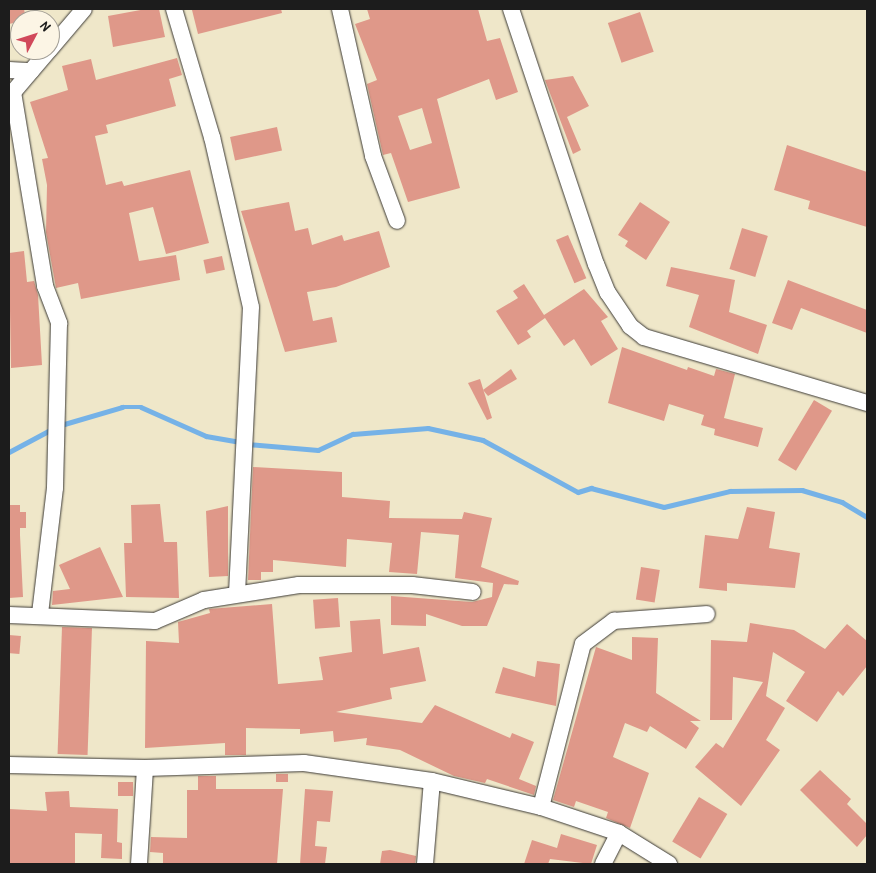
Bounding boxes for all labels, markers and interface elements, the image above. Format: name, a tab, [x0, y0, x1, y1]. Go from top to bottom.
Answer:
north arrow	[10, 10, 60, 60]
text: N	[36, 17, 56, 35]

